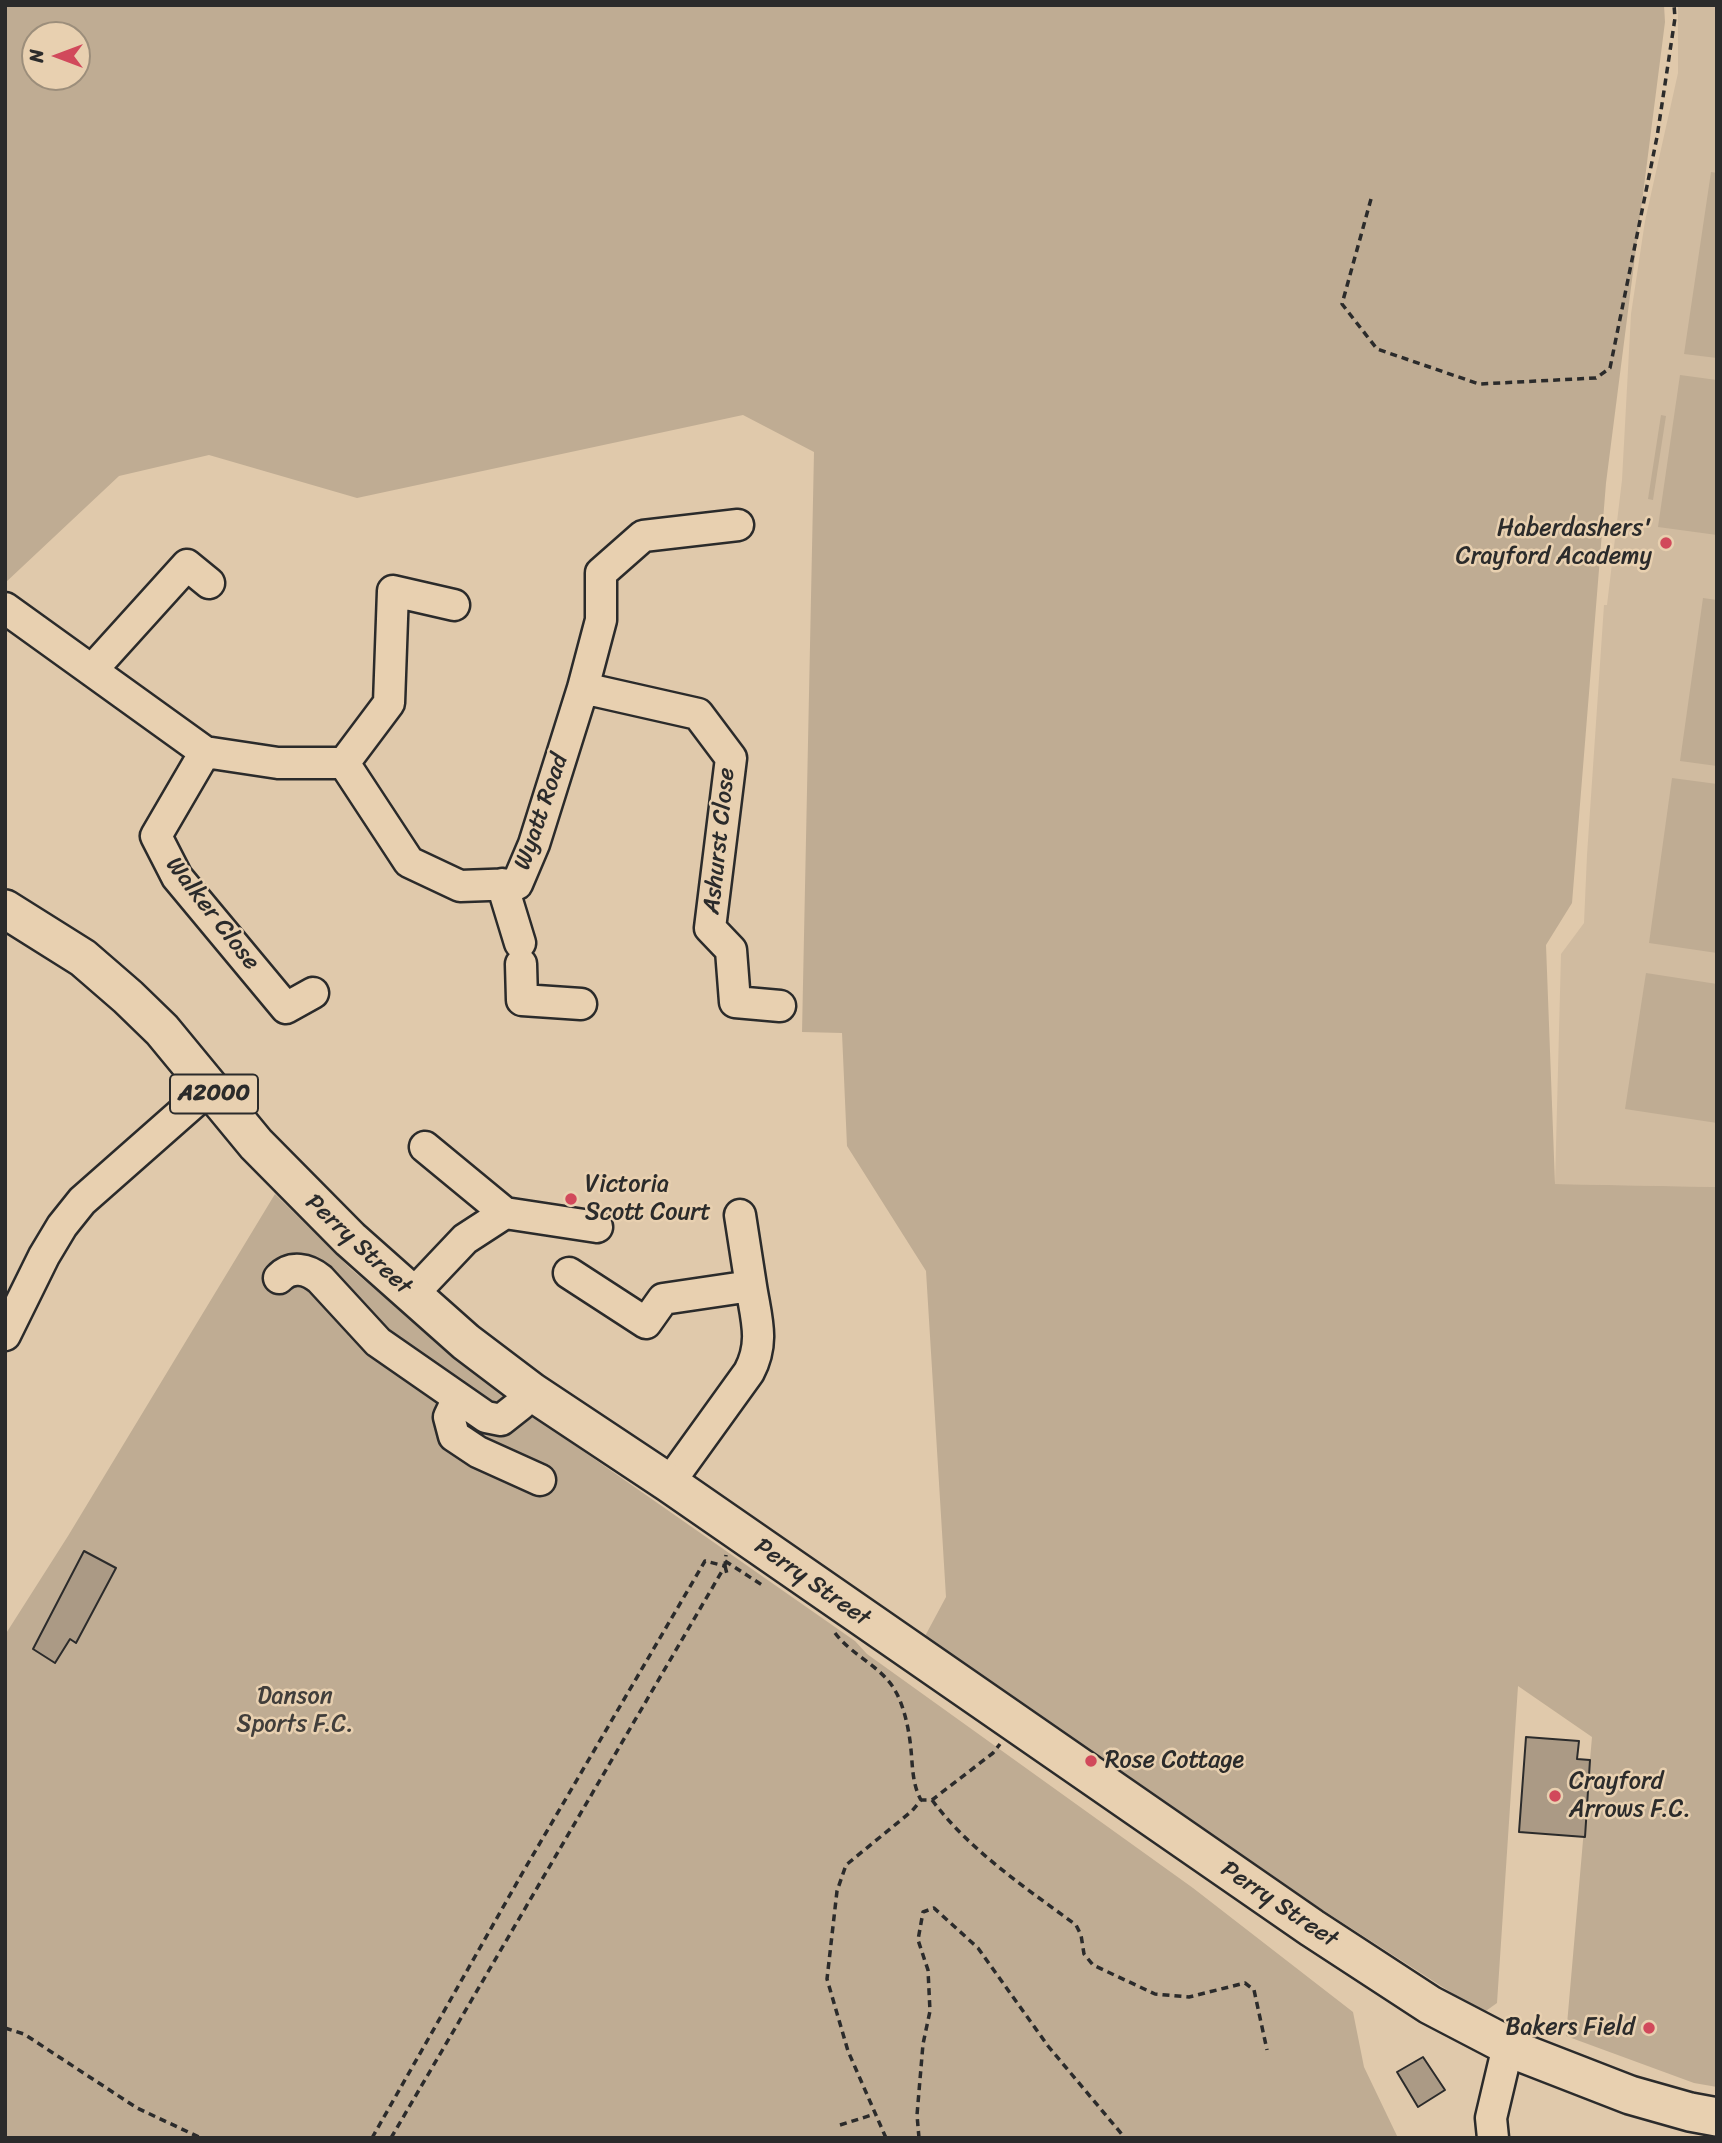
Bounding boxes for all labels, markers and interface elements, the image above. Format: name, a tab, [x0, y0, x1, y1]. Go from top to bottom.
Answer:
north arrow	[21, 21, 91, 91]
text: N	[20, 49, 53, 63]
place label: Haberdashers' Crayford Academy	[1456, 515, 1652, 571]
marker: Haberdashers' Crayford Academy	[1658, 535, 1674, 551]
street label: Wyatt Road	[509, 750, 575, 874]
street label: Ashurst Close	[698, 766, 742, 916]
street label: Walker Close	[159, 852, 265, 976]
road number: A2000	[170, 1074, 258, 1114]
place label: Victoria Scott Court	[585, 1171, 711, 1227]
street label: Perry Street	[299, 1188, 417, 1302]
marker: Victoria Scott Court	[563, 1191, 579, 1207]
street label: Perry Street	[749, 1533, 875, 1633]
park label: Danson Sports F.C.	[237, 1683, 353, 1739]
place label: Rose Cottage	[1105, 1747, 1244, 1775]
marker: Rose Cottage	[1083, 1753, 1099, 1769]
place label: Crayford Arrows F.C.	[1569, 1768, 1691, 1824]
marker: Crayford Arrows F.C.	[1547, 1788, 1563, 1804]
street label: Perry Street	[1215, 1855, 1343, 1955]
place label: Bakers Field	[1505, 2014, 1635, 2042]
marker: Bakers Field	[1641, 2020, 1657, 2036]

